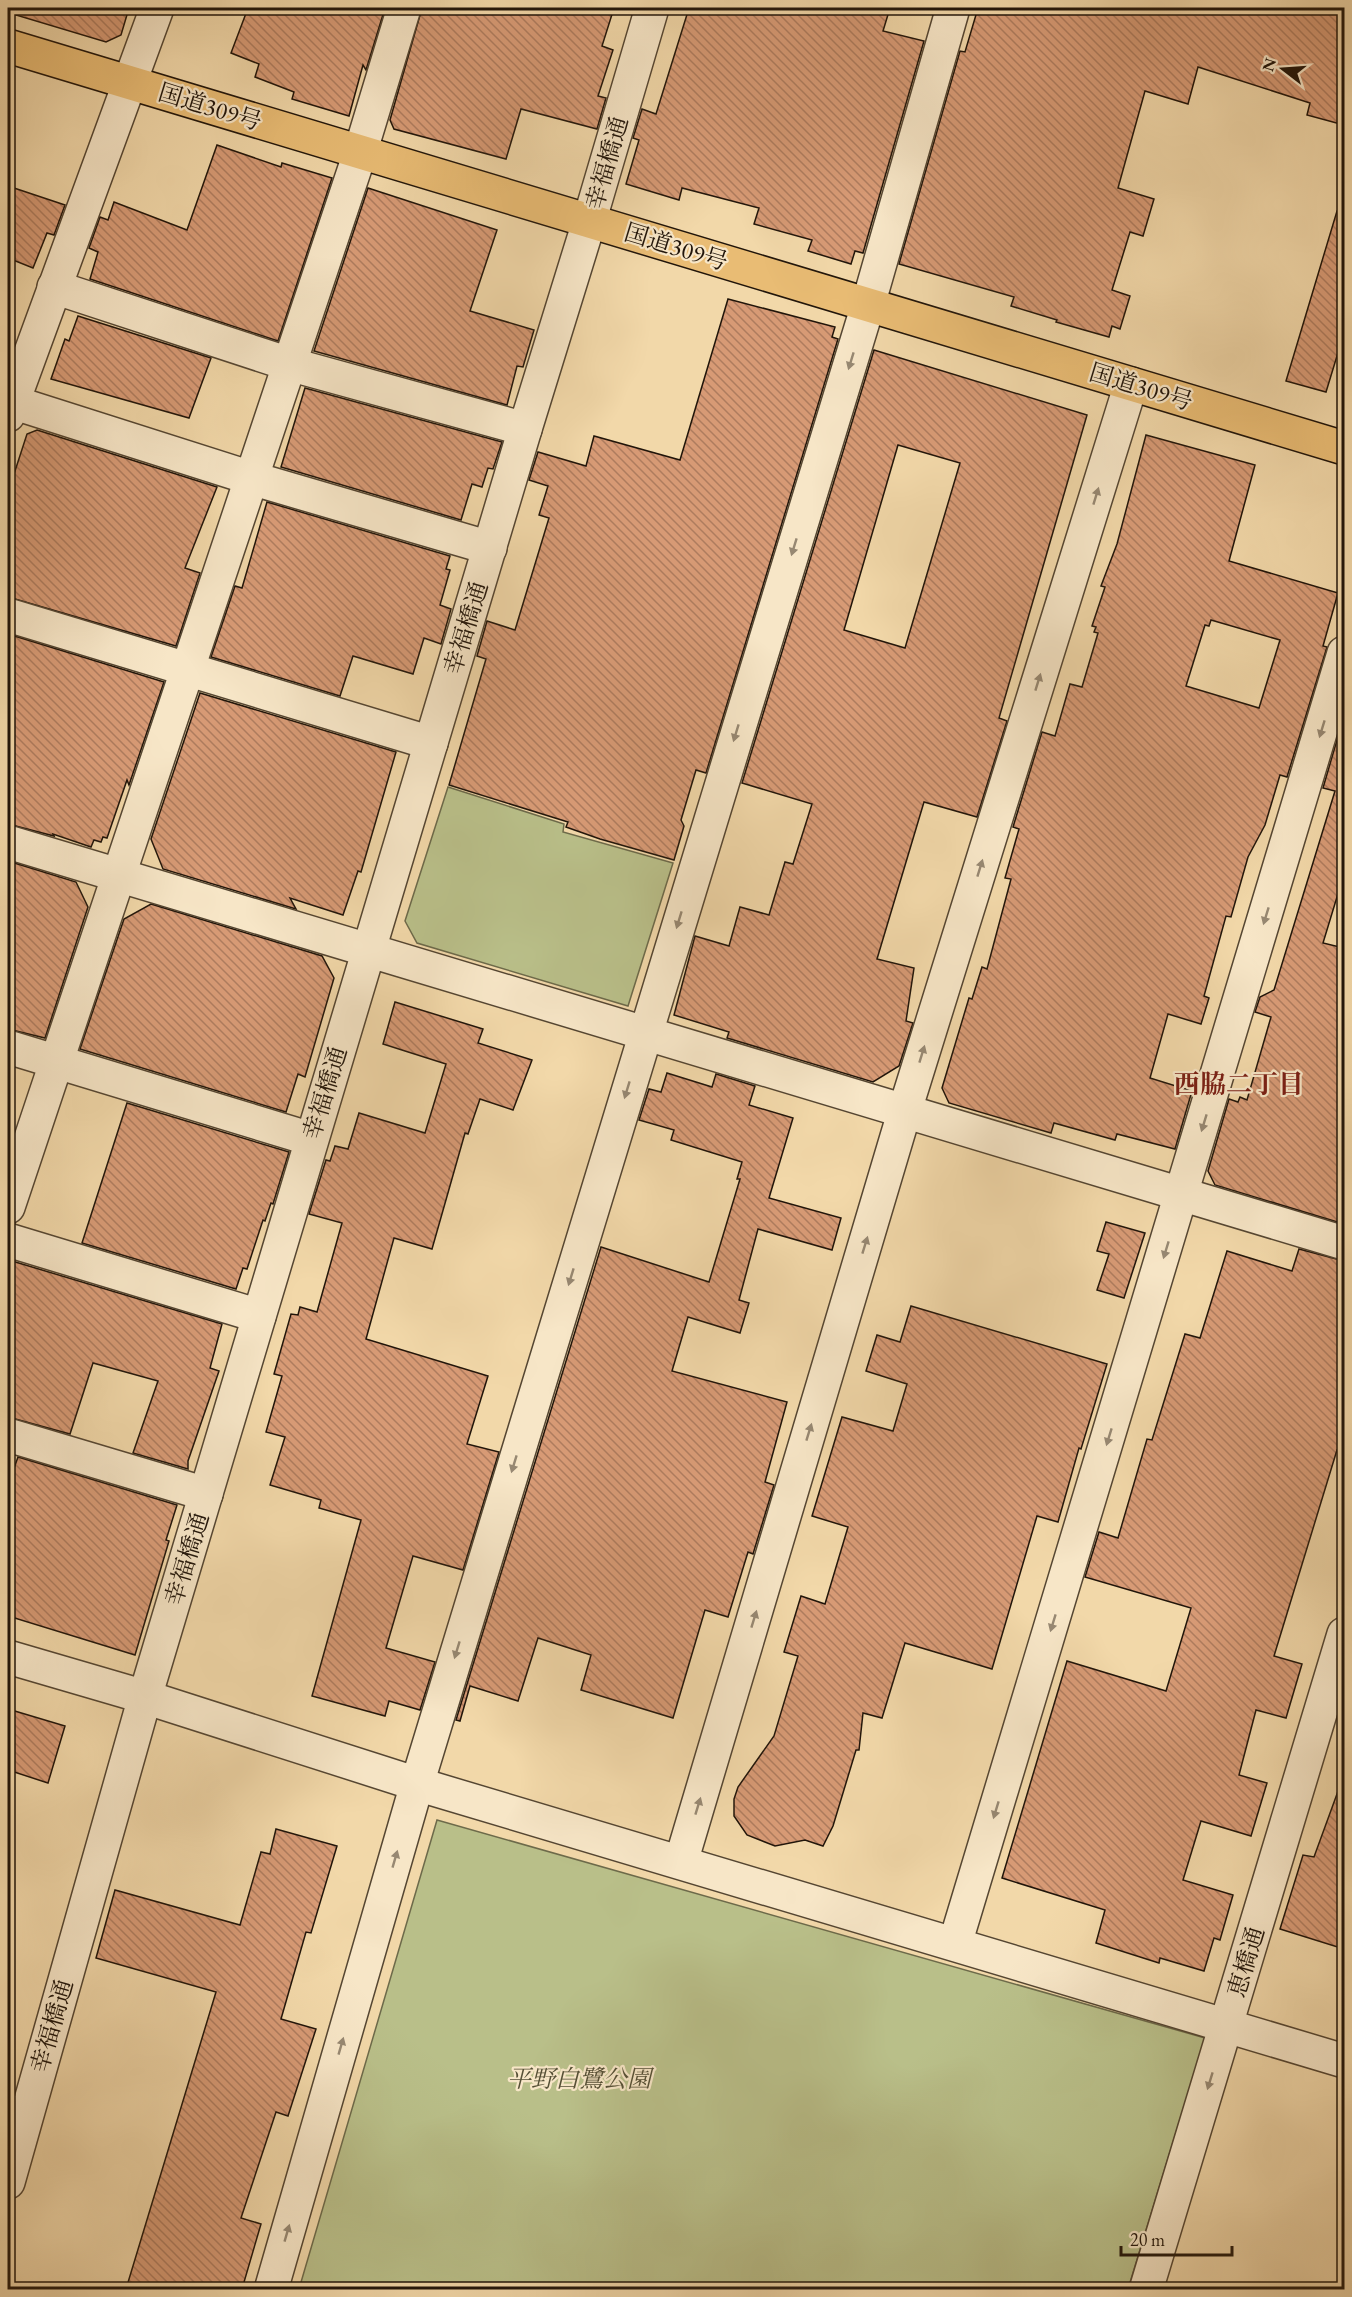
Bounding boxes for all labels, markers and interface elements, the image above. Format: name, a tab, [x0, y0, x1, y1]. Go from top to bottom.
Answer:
north arrow	[1253, 39, 1313, 99]
text: N	[1257, 55, 1281, 74]
street label: 国道309号	[155, 76, 266, 137]
street label: 幸福橋通	[578, 112, 635, 213]
street label: 国道309号	[621, 216, 732, 277]
one-way arrow	[846, 352, 855, 370]
street label: 国道309号	[1086, 356, 1197, 417]
one-way arrow	[1092, 487, 1101, 505]
one-way arrow	[788, 538, 798, 556]
street label: 幸福橋通	[437, 577, 494, 678]
one-way arrow	[1034, 673, 1043, 691]
one-way arrow	[1317, 720, 1326, 738]
one-way arrow	[731, 725, 740, 743]
one-way arrow	[976, 859, 985, 877]
one-way arrow	[1261, 907, 1270, 925]
one-way arrow	[674, 911, 683, 929]
street label: 幸福橋通	[296, 1042, 353, 1143]
one-way arrow	[918, 1045, 927, 1063]
district label: 西脇二丁目	[1174, 1067, 1304, 1101]
one-way arrow	[622, 1081, 631, 1099]
one-way arrow	[1199, 1114, 1208, 1132]
one-way arrow	[861, 1236, 870, 1254]
one-way arrow	[1161, 1241, 1170, 1259]
one-way arrow	[566, 1268, 575, 1286]
one-way arrow	[805, 1423, 814, 1441]
one-way arrow	[1104, 1428, 1113, 1446]
one-way arrow	[509, 1455, 518, 1473]
street label: 幸福橋通	[158, 1508, 215, 1609]
one-way arrow	[750, 1610, 759, 1628]
one-way arrow	[1048, 1615, 1057, 1633]
one-way arrow	[452, 1641, 461, 1659]
one-way arrow	[694, 1797, 703, 1815]
one-way arrow	[991, 1801, 1000, 1819]
one-way arrow	[391, 1849, 400, 1867]
street label: 恵橋通	[1220, 1923, 1271, 2001]
street label: 幸福橋通	[23, 1975, 80, 2076]
one-way arrow	[337, 2037, 346, 2055]
park label: 平野白鷺公園	[507, 2063, 655, 2094]
one-way arrow	[1205, 2072, 1214, 2090]
scale bar	[1121, 2219, 1232, 2257]
one-way arrow	[283, 2224, 292, 2242]
text: 20 m	[1130, 2228, 1165, 2251]

